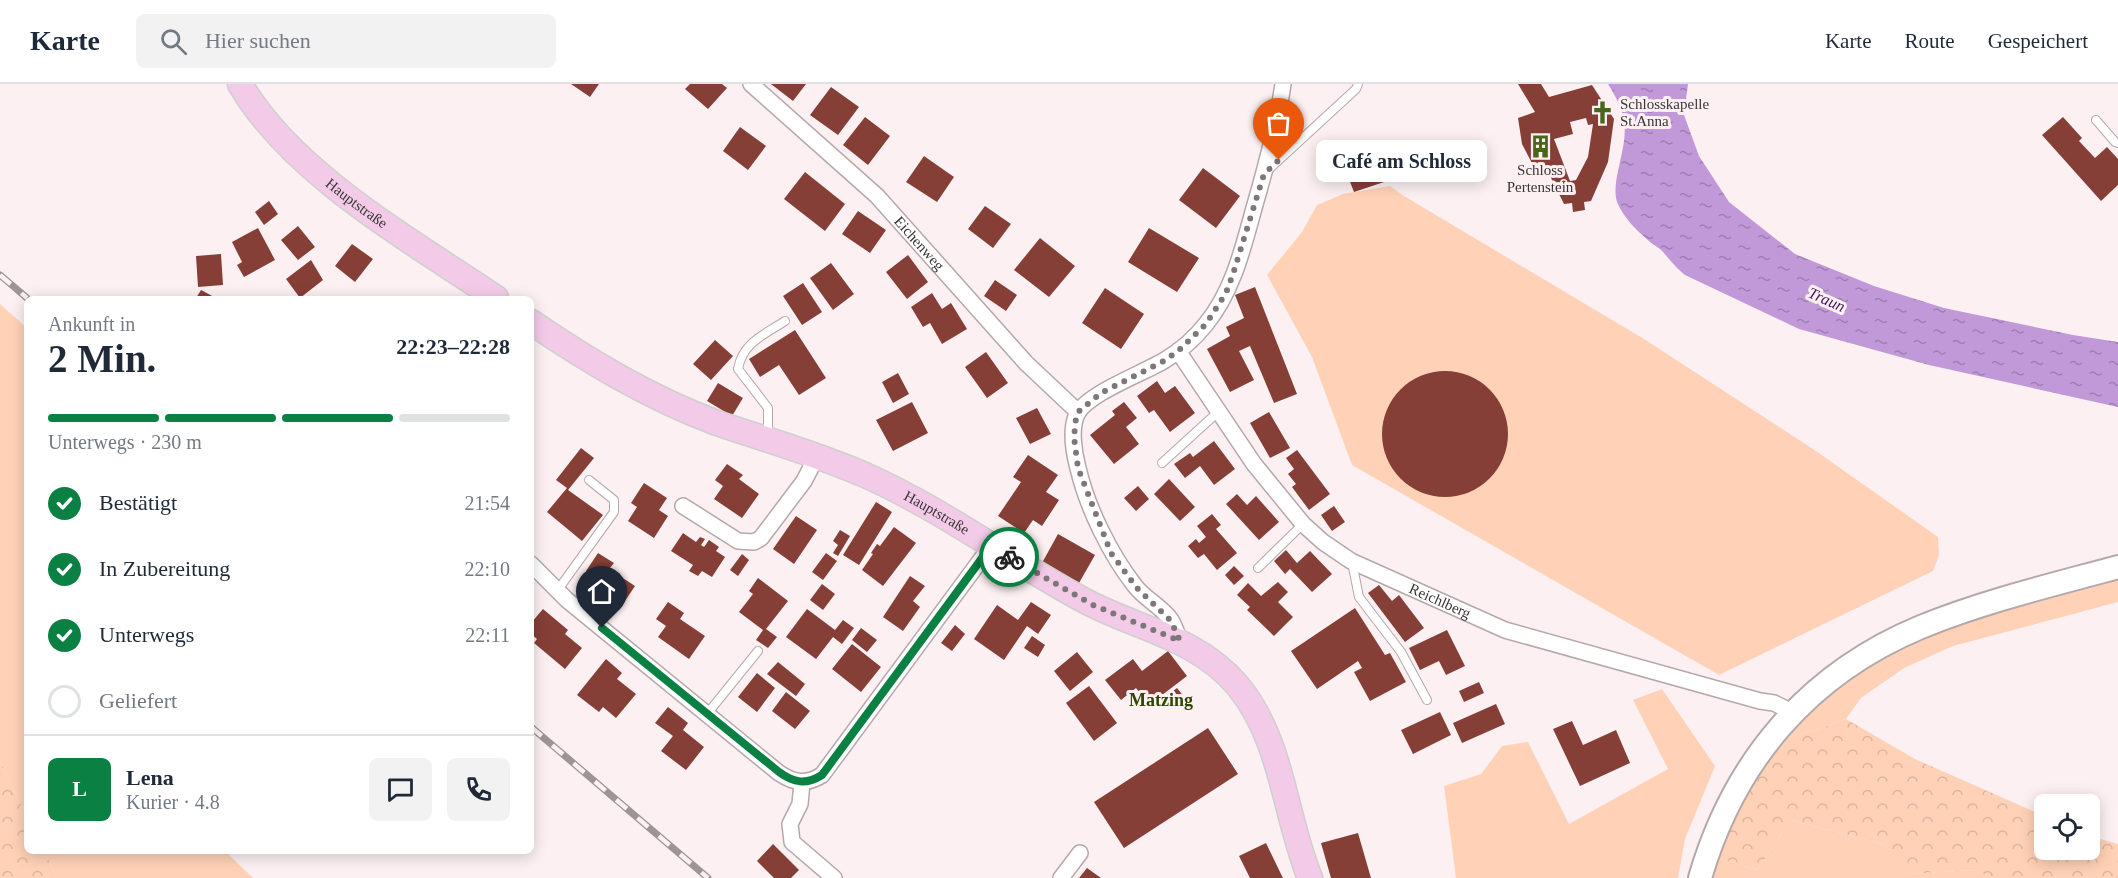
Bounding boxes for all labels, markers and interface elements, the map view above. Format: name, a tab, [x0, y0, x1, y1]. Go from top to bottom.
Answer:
search box	[136, 14, 556, 68]
text: Karte	[30, 25, 100, 56]
icon: search	[157, 25, 190, 58]
text: Hier suchen	[205, 28, 311, 53]
text: Karte	[1825, 29, 1872, 53]
text: Route	[1905, 29, 1955, 53]
text: Gespeichert	[1988, 29, 2088, 53]
place label: Schlosskapelle St.Anna	[1620, 96, 1709, 129]
pin	[1253, 98, 1304, 160]
church icon: Schlosskapelle St.Anna	[1589, 100, 1615, 126]
icon: bag	[1262, 107, 1295, 140]
building icon: Schloss Pertenstein	[1527, 133, 1553, 159]
callout: Café am Schloss	[1315, 139, 1486, 181]
text: Café am Schloss	[1332, 150, 1471, 172]
place label: Schloss Pertenstein	[1507, 162, 1574, 195]
street label: Hauptstraße	[323, 175, 391, 232]
street label: Eichenweg	[891, 213, 948, 274]
water label: Traun	[1806, 284, 1848, 315]
text: Ankunft in	[48, 313, 135, 335]
text: 22:23–22:28	[396, 334, 510, 359]
text: 2 Min.	[48, 337, 156, 380]
text: Unterwegs · 230 m	[48, 431, 202, 453]
icon: check	[48, 487, 81, 520]
street label: Hauptstraße	[901, 488, 972, 538]
text: Bestätigt	[99, 490, 177, 515]
text: 21:54	[464, 492, 510, 514]
courier	[979, 527, 1039, 587]
icon: bike	[993, 541, 1026, 574]
icon: check	[48, 553, 81, 586]
text: In Zubereitung	[99, 556, 230, 581]
text: 22:10	[464, 558, 510, 580]
pin	[576, 566, 627, 628]
icon: home	[585, 575, 618, 608]
street label: Reichlberg	[1407, 580, 1474, 622]
icon: check	[48, 619, 81, 652]
text: Unterwegs	[99, 622, 194, 647]
text: 22:11	[465, 624, 510, 646]
text: Geliefert	[99, 688, 177, 713]
district label: Matzing	[1129, 690, 1193, 710]
button: chat	[369, 758, 432, 821]
button: phone	[447, 758, 510, 821]
text: Lena	[126, 765, 174, 790]
text: L	[72, 776, 87, 801]
text: Kurier · 4.8	[126, 791, 220, 813]
map controls	[2034, 794, 2100, 860]
button: locate	[2034, 794, 2100, 860]

